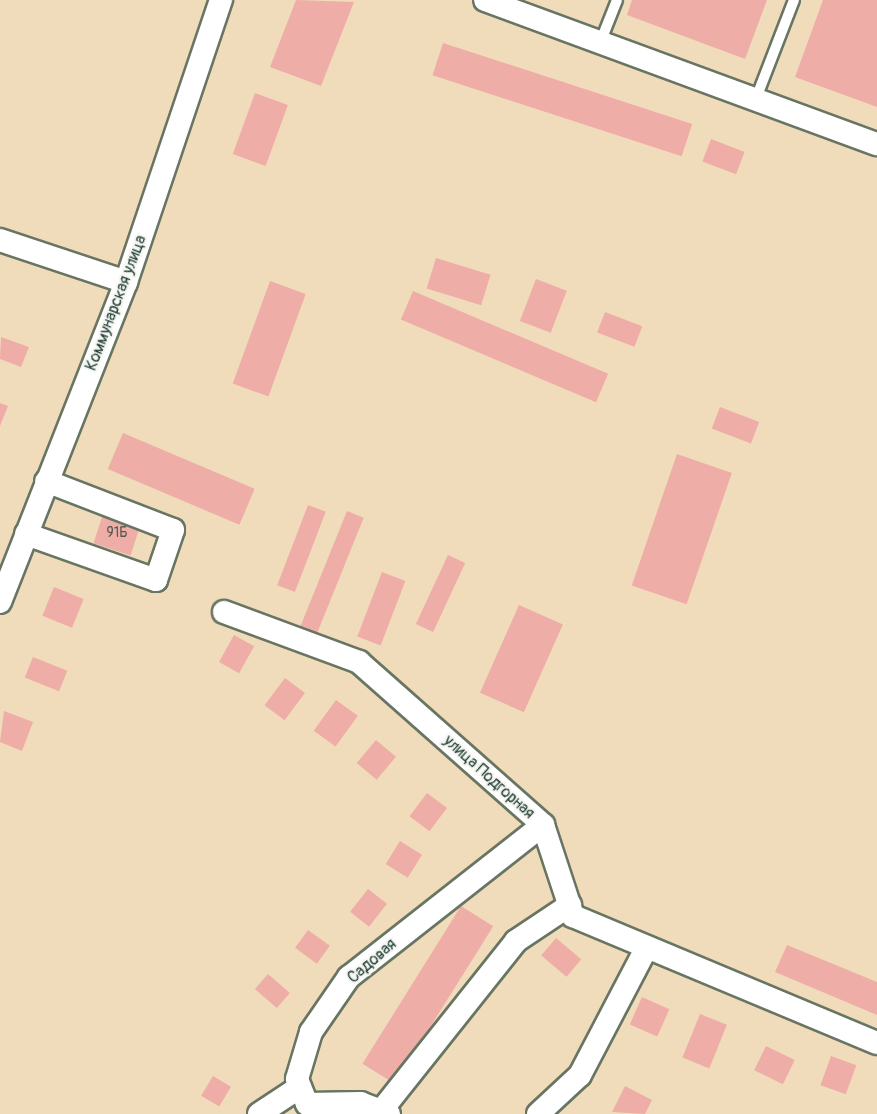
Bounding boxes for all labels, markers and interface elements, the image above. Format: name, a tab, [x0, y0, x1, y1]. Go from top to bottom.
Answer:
street label: Коммунарская улица	[81, 233, 151, 373]
house number: 91Б	[106, 525, 128, 541]
street label: улица Подгорная	[440, 731, 538, 823]
street label: Садовая	[344, 935, 400, 987]

